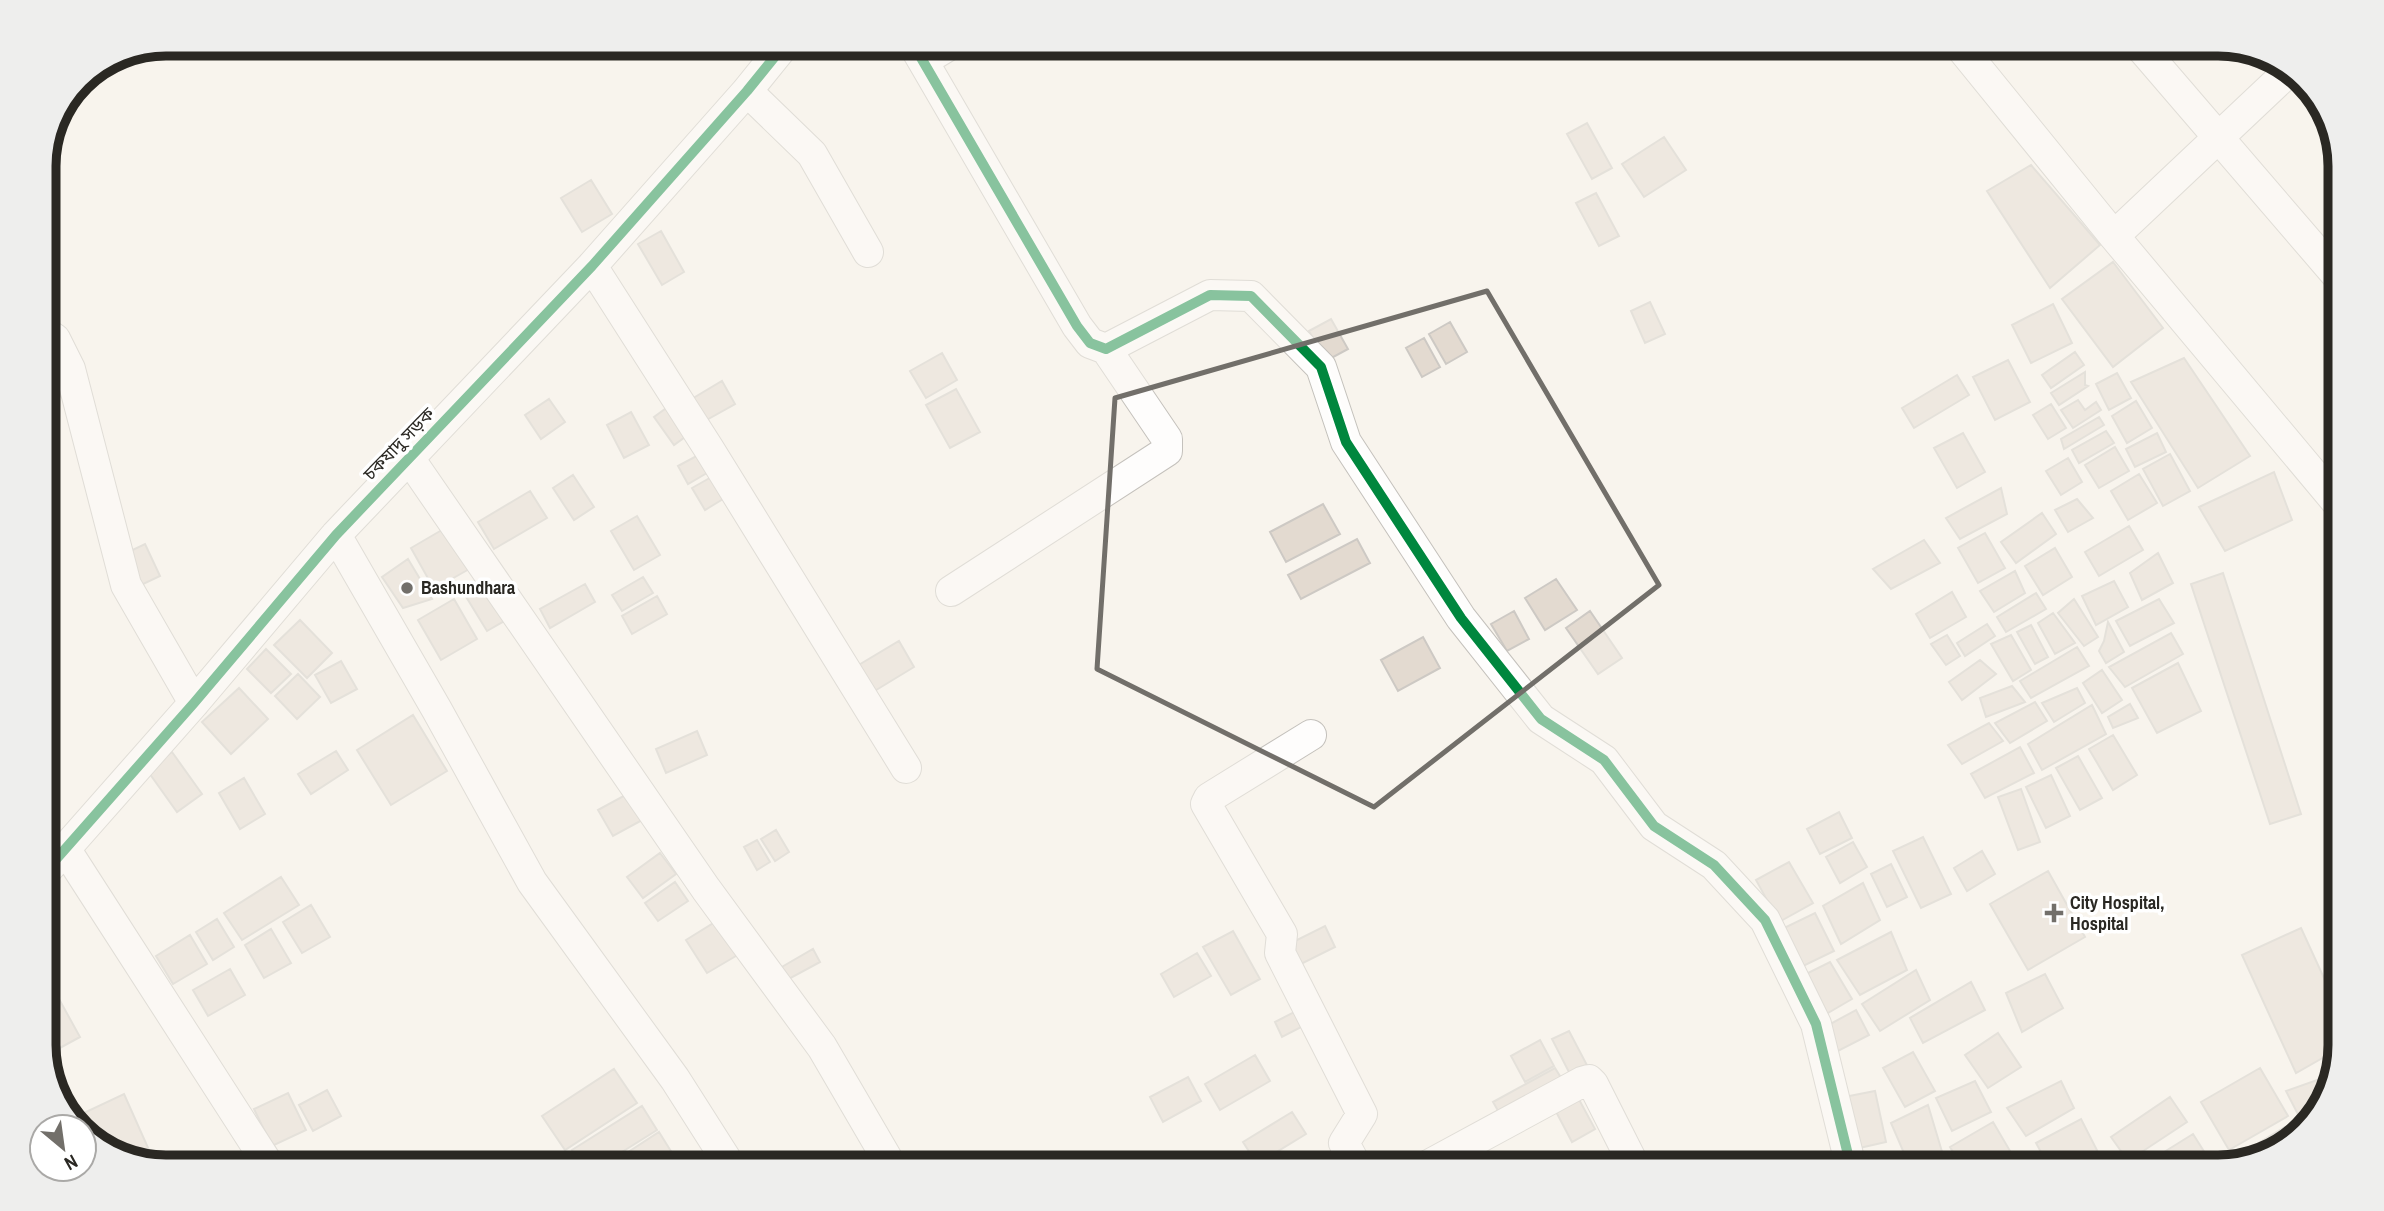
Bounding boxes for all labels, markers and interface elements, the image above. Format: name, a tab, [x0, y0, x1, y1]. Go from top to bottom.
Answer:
street label: চকযাদু সড়ক	[357, 401, 440, 486]
place label: Bashundhara	[421, 575, 516, 600]
marker: Bashundhara	[399, 580, 415, 596]
place label: City Hospital, Hospital	[2070, 890, 2164, 936]
marker: City Hospital, Hospital	[2044, 903, 2064, 923]
north arrow	[28, 1113, 98, 1183]
text: N	[60, 1149, 82, 1177]

